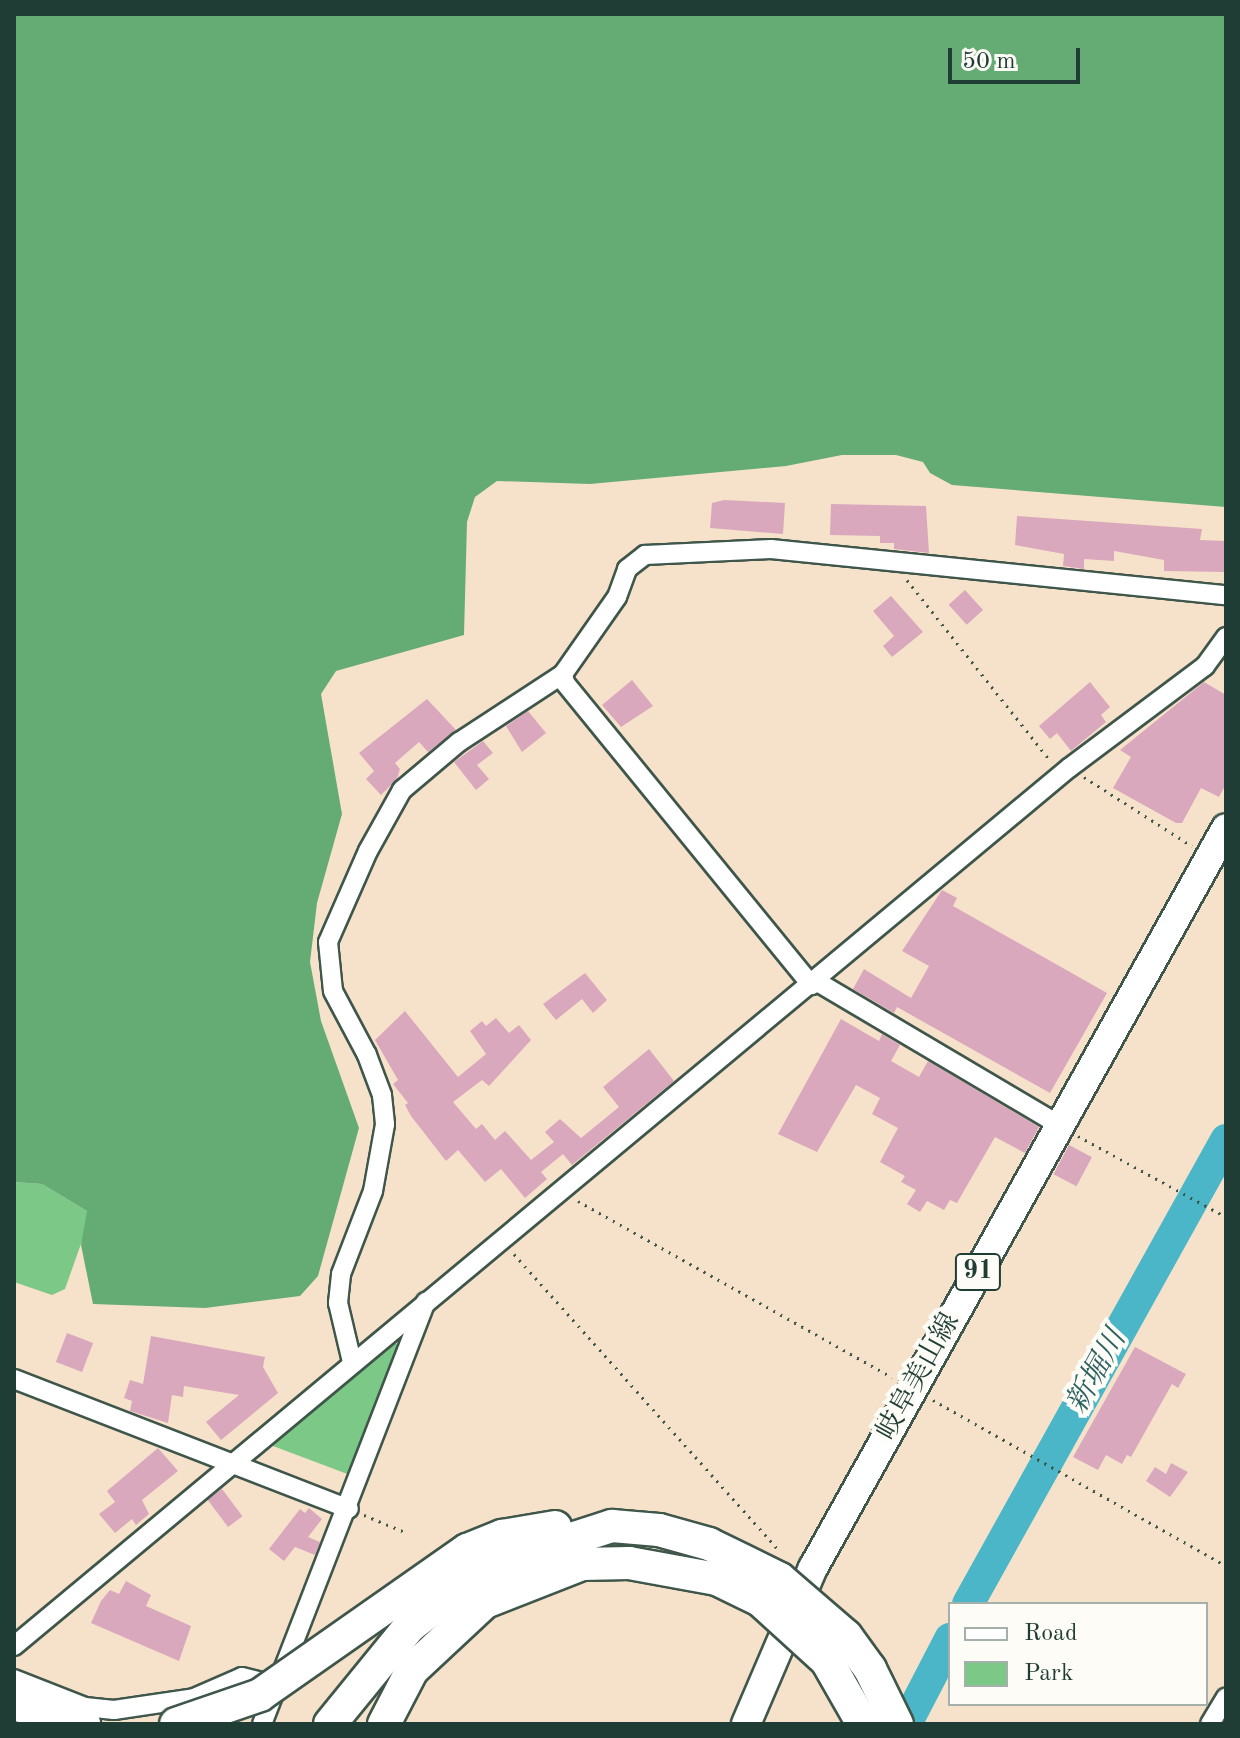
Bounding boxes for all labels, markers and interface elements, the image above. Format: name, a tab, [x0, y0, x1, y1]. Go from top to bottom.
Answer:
scale bar	[952, 32, 1084, 82]
text: 50 m	[962, 50, 1016, 74]
road number: 91	[954, 1250, 1002, 1294]
street label: 岐阜美山線	[870, 1308, 968, 1446]
water label: 新堀川	[1059, 1324, 1135, 1420]
legend	[948, 1602, 1208, 1706]
text: Road	[1024, 1622, 1077, 1646]
text: Park	[1024, 1662, 1073, 1686]

